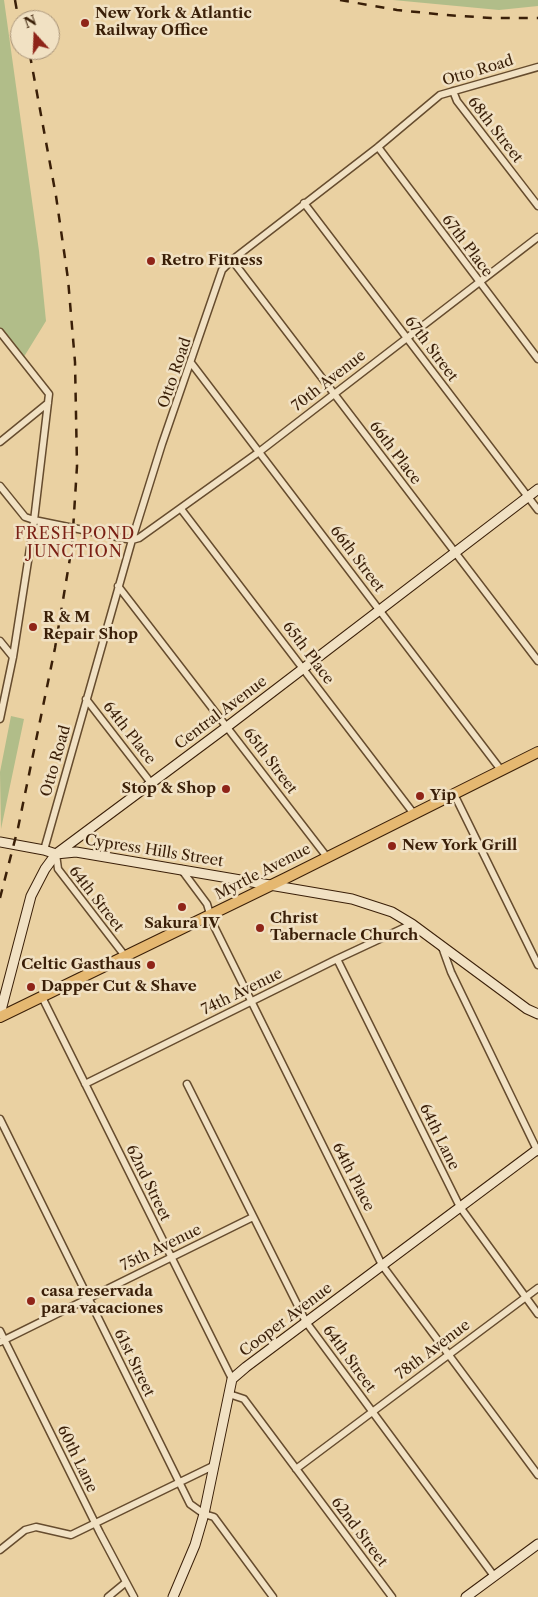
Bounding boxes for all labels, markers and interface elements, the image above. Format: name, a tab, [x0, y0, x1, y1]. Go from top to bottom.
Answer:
place label: New York & Atlantic Railway Office	[95, 5, 252, 40]
north arrow	[10, 10, 60, 60]
text: N	[21, 11, 39, 32]
marker: New York & Atlantic Railway Office	[79, 17, 91, 29]
street label: Otto Road	[440, 52, 516, 90]
street label: 68th Street	[464, 93, 526, 167]
street label: 67th Place	[438, 211, 496, 281]
place label: Retro Fitness	[161, 252, 263, 270]
marker: Retro Fitness	[145, 255, 157, 267]
street label: 67th Street	[401, 313, 461, 385]
street label: Otto Road	[155, 335, 195, 411]
street label: 70th Avenue	[288, 347, 370, 415]
street label: 66th Place	[365, 418, 425, 488]
street label: 66th Street	[326, 522, 388, 596]
district label: FRESH POND JUNCTION	[13, 524, 137, 562]
place label: R & M Repair Shop	[43, 609, 138, 644]
street label: 65th Place	[278, 618, 338, 688]
marker: R & M Repair Shop	[27, 621, 39, 633]
street label: Central Avenue	[171, 673, 271, 753]
street label: 64th Place	[99, 698, 159, 768]
street label: Otto Road	[37, 723, 75, 799]
street label: 65th Street	[239, 724, 301, 798]
place label: Stop & Shop	[122, 780, 216, 798]
marker: Stop & Shop	[220, 783, 232, 795]
place label: Yip	[430, 787, 456, 805]
marker: Yip	[414, 790, 426, 802]
street label: Cypress Hills Street	[83, 831, 225, 871]
place label: New York Grill	[402, 837, 517, 855]
street label: Myrtle Avenue	[212, 840, 314, 904]
marker: New York Grill	[386, 840, 398, 852]
street label: 64th Street	[65, 862, 127, 936]
marker: Sakura IV	[176, 901, 188, 913]
place label: Christ Tabernacle Church	[270, 910, 418, 945]
place label: Sakura IV	[144, 915, 220, 933]
marker: Christ Tabernacle Church	[254, 922, 266, 934]
place label: Celtic Gasthaus	[21, 956, 141, 974]
marker: Celtic Gasthaus	[145, 959, 157, 971]
street label: 74th Avenue	[199, 965, 285, 1019]
place label: Dapper Cut & Shave	[41, 978, 197, 996]
marker: Dapper Cut & Shave	[25, 981, 37, 993]
street label: 64th Lane	[415, 1101, 463, 1173]
street label: 64th Place	[328, 1140, 378, 1214]
street label: 62nd Street	[122, 1142, 174, 1224]
street label: 75th Avenue	[118, 1221, 204, 1275]
street label: Cooper Avenue	[236, 1279, 336, 1361]
place label: casa reservada para vacaciones	[41, 1283, 163, 1318]
marker: casa reservada para vacaciones	[25, 1295, 37, 1307]
street label: 78th Avenue	[392, 1316, 474, 1384]
street label: 64th Street	[319, 1322, 379, 1396]
street label: 61st Street	[110, 1326, 158, 1400]
street label: 60th Lane	[53, 1422, 101, 1496]
street label: 62nd Street	[327, 1494, 391, 1570]

